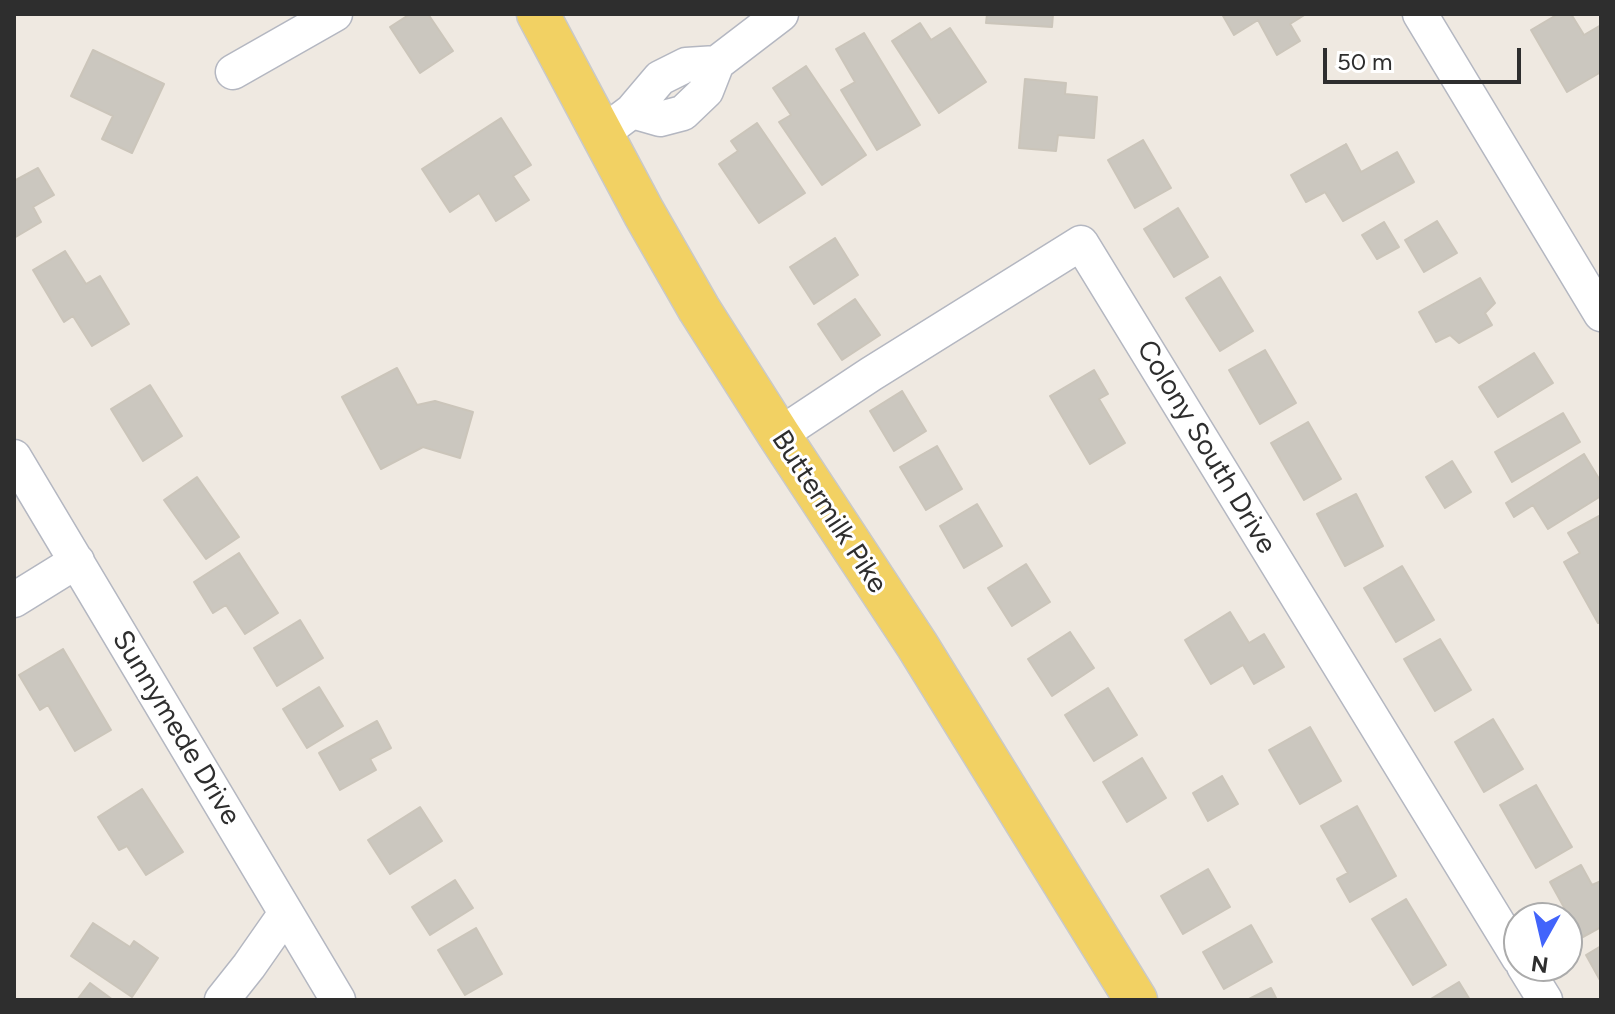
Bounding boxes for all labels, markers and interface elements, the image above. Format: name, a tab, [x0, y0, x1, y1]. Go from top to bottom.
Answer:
scale bar	[1327, 32, 1525, 82]
text: 50 m	[1337, 47, 1393, 76]
street label: Colony South Drive	[1129, 334, 1283, 560]
street label: Buttermilk Pike	[764, 425, 894, 599]
street label: Sunnymede Drive	[105, 625, 247, 831]
north arrow	[1503, 902, 1583, 982]
text: N	[1530, 950, 1550, 979]

